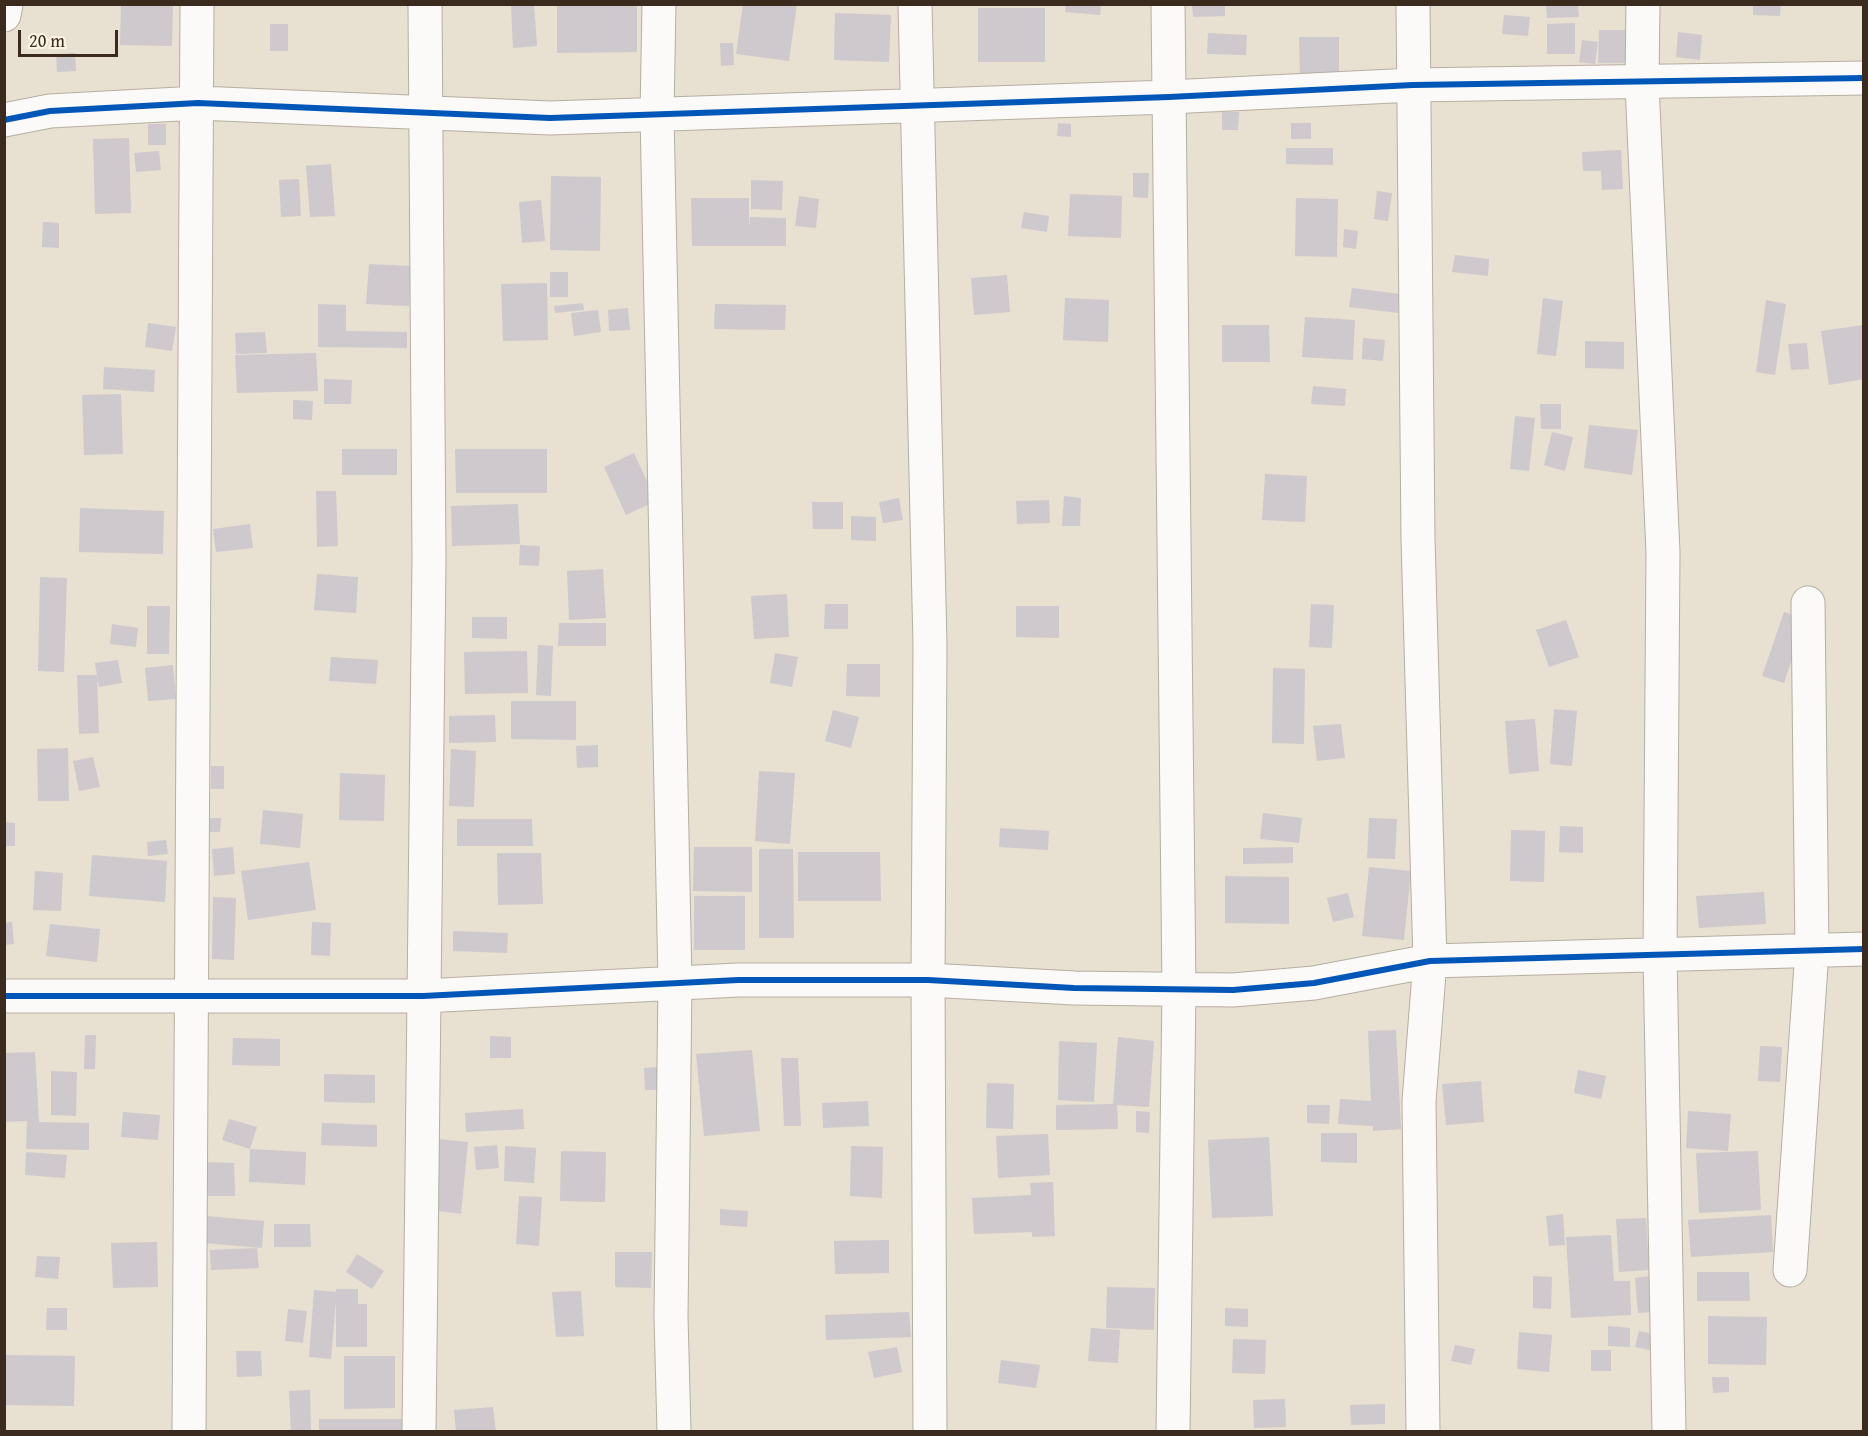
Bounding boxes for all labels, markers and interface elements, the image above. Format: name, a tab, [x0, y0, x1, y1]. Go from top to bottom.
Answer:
scale bar	[21, 18, 122, 56]
text: 20 m	[29, 27, 65, 54]

